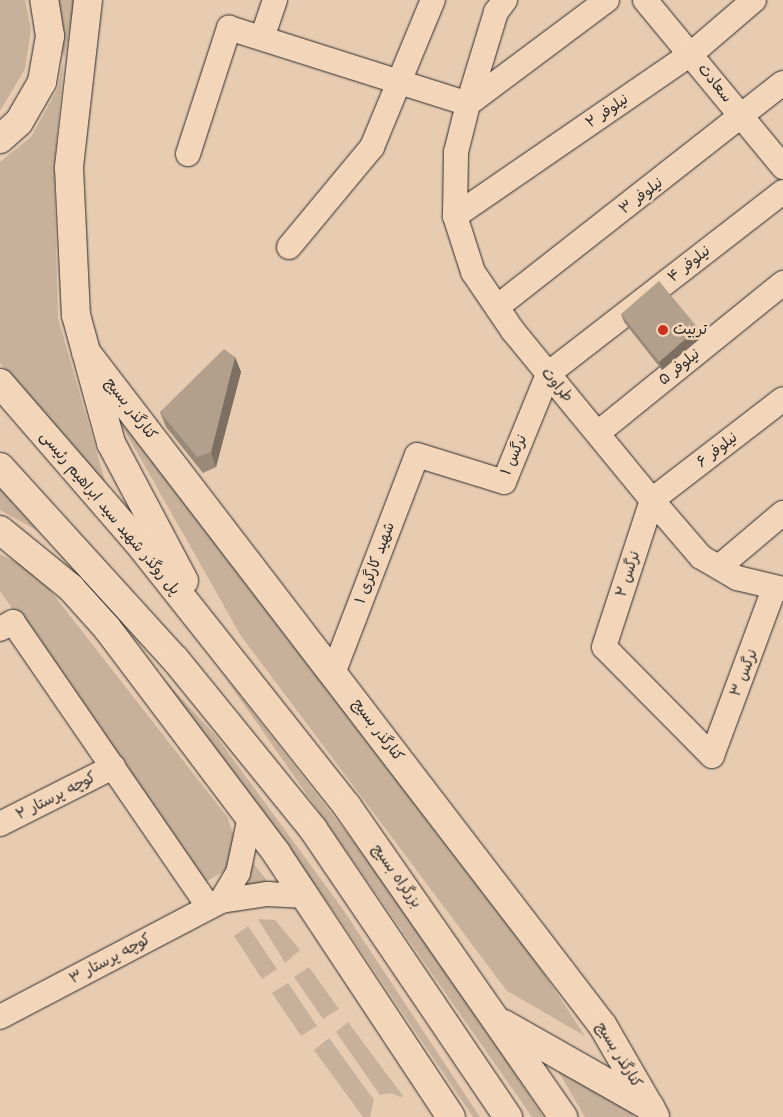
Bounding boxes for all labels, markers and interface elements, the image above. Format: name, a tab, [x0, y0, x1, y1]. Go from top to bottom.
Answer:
street label: سعادت	[694, 60, 736, 106]
street label: نیلوفر ۲	[582, 90, 632, 132]
street label: نیلوفر ۳	[616, 174, 666, 218]
street label: نیلوفر ۴	[664, 242, 714, 286]
place label: تربیت	[673, 321, 707, 339]
marker: تربیت	[657, 324, 669, 336]
street label: نیلوفر ۵	[655, 345, 703, 389]
street label: طراوت	[537, 364, 577, 406]
street label: کنارگذر بسیج	[101, 374, 161, 444]
street label: پل روگذر شهید سید ابراهیم رئیسی	[36, 427, 184, 599]
street label: نیلوفر ۶	[693, 429, 741, 471]
street label: نرگس ۱	[497, 432, 531, 478]
street label: شهید کارگری ۱	[351, 520, 399, 606]
street label: نرگس ۲	[612, 549, 644, 599]
street label: نرگس ۳	[726, 647, 762, 699]
street label: کنارگذر بسیج	[349, 695, 407, 765]
street label: کوچه پرستار ۲	[13, 768, 99, 824]
street label: بزرگراه بسیج	[368, 841, 426, 911]
street label: کوچه پرستار ۳	[66, 930, 154, 988]
street label: کنارگذر بسیج	[592, 1019, 646, 1091]

